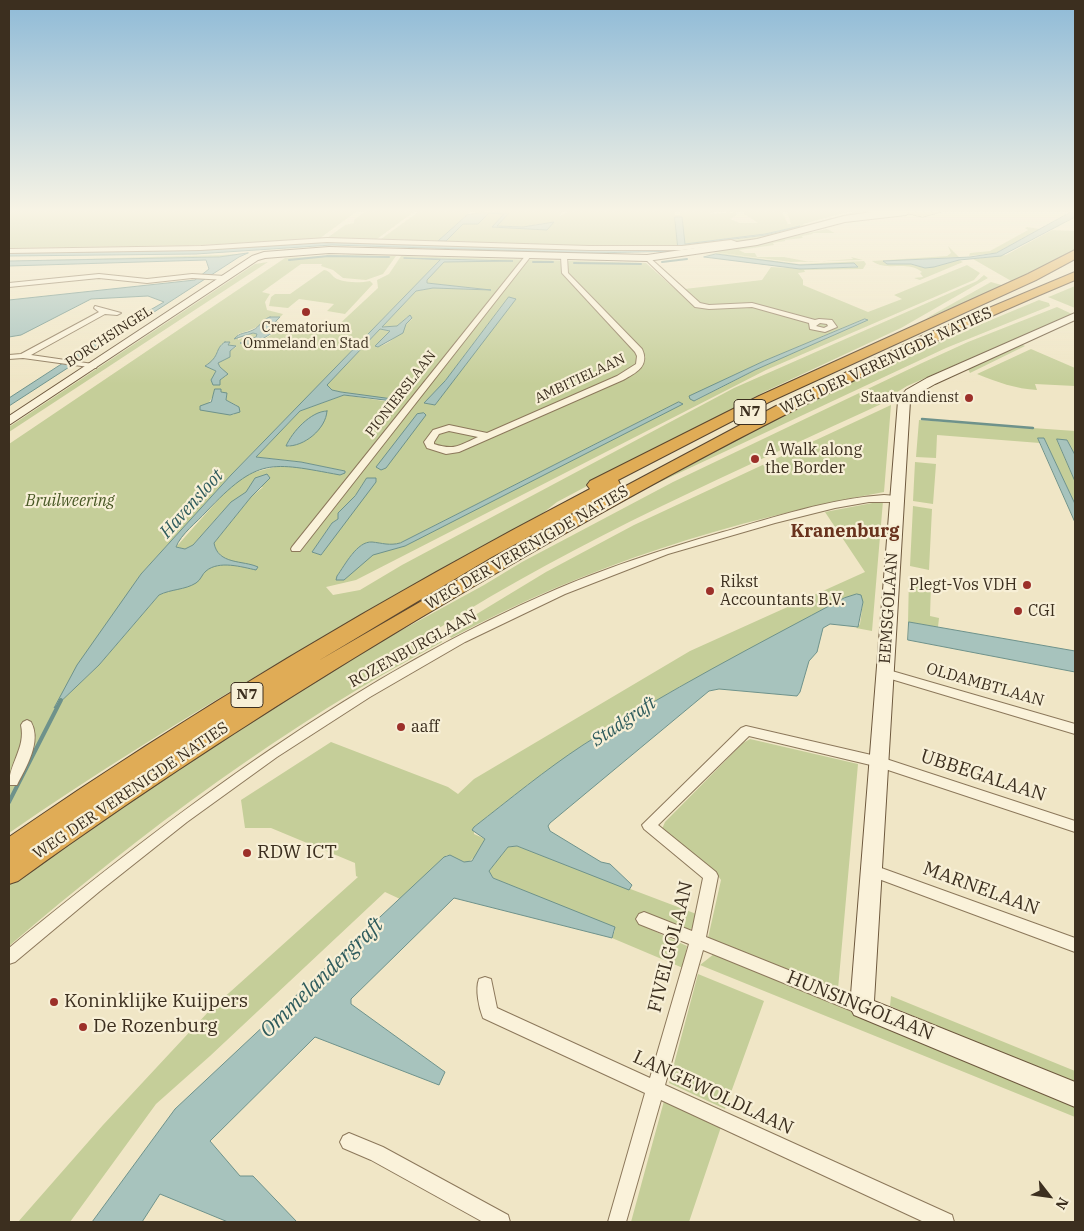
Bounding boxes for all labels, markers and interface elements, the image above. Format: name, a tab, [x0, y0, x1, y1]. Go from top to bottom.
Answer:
street label: BORCHSINGEL	[62, 303, 156, 371]
street label: WEG DER VERENIGDE NATIES	[777, 303, 995, 419]
marker: Crematorium Ommeland en Stad	[300, 306, 312, 318]
place label: Crematorium Ommeland en Stad	[243, 320, 369, 352]
street label: PIONIERSLAAN	[362, 348, 440, 440]
street label: AMBITIELAAN	[532, 351, 628, 407]
place label: Staatvandienst	[861, 390, 959, 406]
marker: Staatvandienst	[963, 392, 975, 404]
road number: N7	[734, 400, 766, 424]
place label: A Walk along the Border	[765, 440, 862, 478]
marker: A Walk along the Border	[749, 453, 761, 465]
water label: Havensloot	[156, 465, 228, 543]
street label: WEG DER VERENIGDE NATIES	[422, 482, 632, 614]
park label: Bruilweering	[26, 491, 114, 511]
district label: Kranenburg	[791, 521, 899, 543]
street label: EEMSGOLAAN	[876, 552, 902, 664]
place label: Rikst Accountants B.V.	[720, 572, 845, 610]
place label: Plegt-Vos VDH	[909, 575, 1017, 595]
marker: Plegt-Vos VDH	[1021, 579, 1033, 591]
marker: Rikst Accountants B.V.	[704, 585, 716, 597]
place label: CGI	[1028, 601, 1055, 621]
marker: CGI	[1012, 605, 1024, 617]
street label: ROZENBURGLAAN	[346, 606, 480, 692]
street label: OLDAMBTLAAN	[924, 659, 1046, 711]
road number: N7	[231, 682, 263, 708]
water label: Stadgraft	[588, 693, 660, 751]
place label: aaff	[411, 717, 439, 737]
street label: WEG DER VERENIGDE NATIES	[30, 718, 232, 864]
marker: aaff	[395, 721, 407, 733]
street label: UBBEGALAAN	[917, 745, 1049, 807]
place label: RDW ICT	[257, 842, 337, 864]
marker: RDW ICT	[241, 847, 253, 859]
street label: MARNELAAN	[920, 857, 1042, 921]
street label: FIVELGOLAAN	[644, 879, 698, 1015]
water label: Ommelandergraft	[255, 913, 389, 1043]
street label: HUNSINGOLAAN	[783, 966, 937, 1046]
place label: Koninklijke Kuijpers	[64, 991, 248, 1013]
marker: Koninklijke Kuijpers	[48, 996, 60, 1008]
place label: De Rozenburg	[93, 1016, 218, 1038]
marker: De Rozenburg	[77, 1021, 89, 1033]
street label: LANGEWOLDLAAN	[629, 1046, 797, 1140]
north arrow	[1024, 1171, 1074, 1221]
text: N	[1051, 1194, 1073, 1213]

